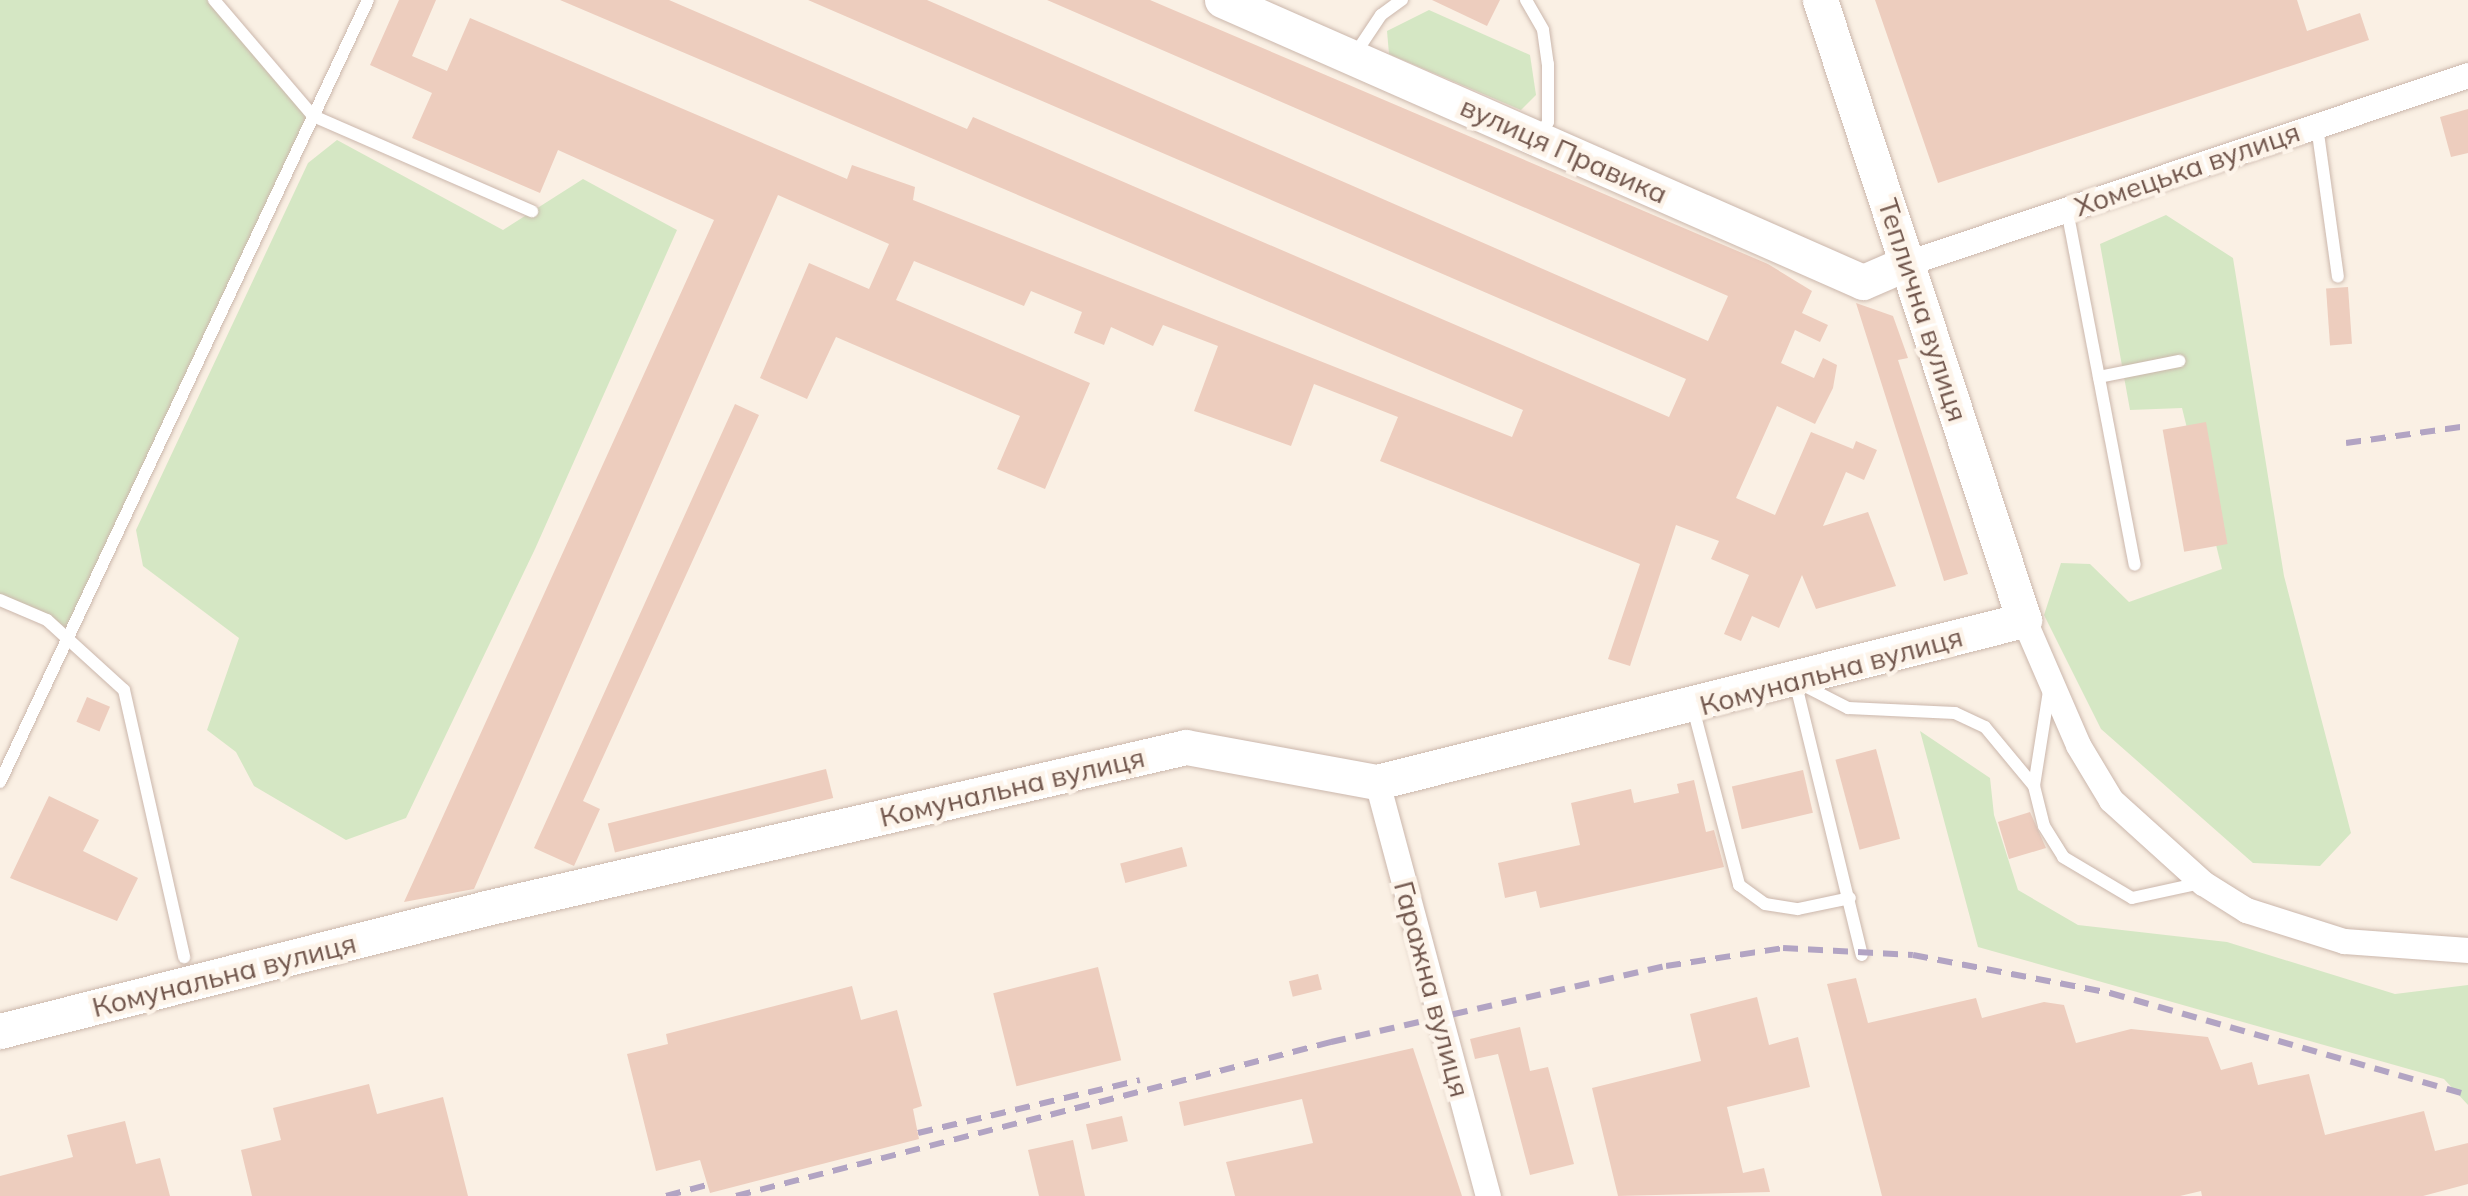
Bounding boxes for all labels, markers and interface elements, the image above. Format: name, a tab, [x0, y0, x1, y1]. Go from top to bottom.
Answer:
street label: вулиця Правика	[1455, 89, 1673, 211]
street label: Хомецька вулиця	[2070, 115, 2304, 223]
street label: Теплична вулиця	[1871, 194, 1975, 426]
street label: Комунальна вулиця	[1696, 620, 1966, 722]
street label: Комунальна вулиця	[876, 740, 1148, 834]
street label: Гаражна вулиця	[1387, 877, 1477, 1101]
street label: Комунальна вулиця	[89, 926, 359, 1024]

